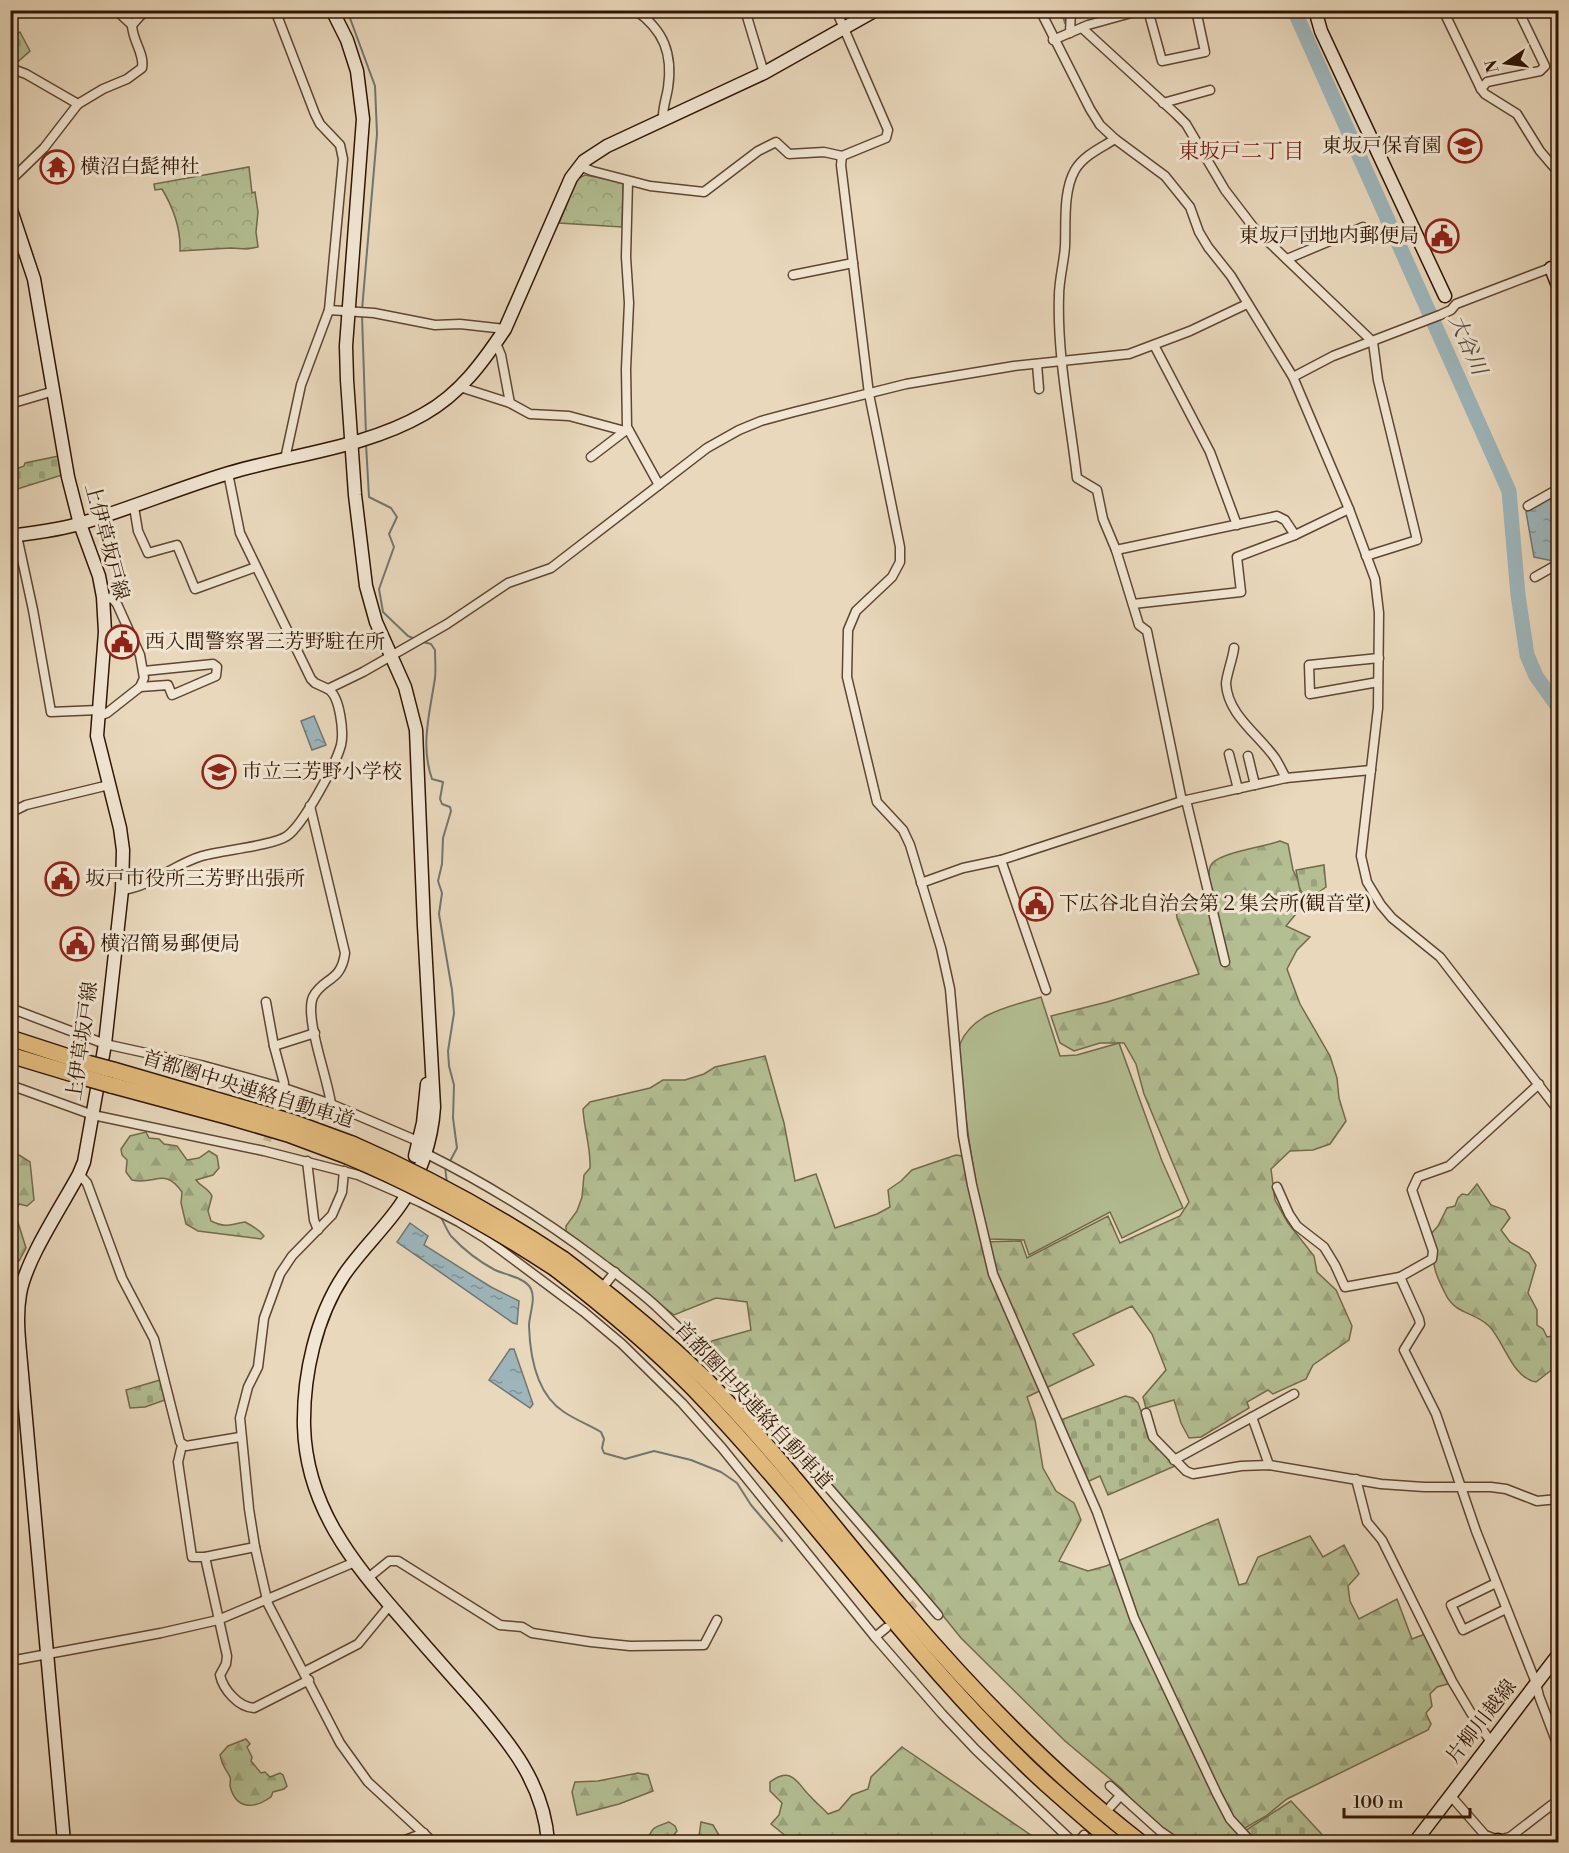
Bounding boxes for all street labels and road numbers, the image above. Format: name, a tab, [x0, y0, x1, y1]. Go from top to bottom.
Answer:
street label: 上伊草坂戸線	[78, 481, 134, 603]
street label: 上伊草坂戸線	[62, 980, 104, 1102]
street label: 首都圏中央連絡自動車道	[139, 1046, 357, 1134]
street label: 首都圏中央連絡自動車道	[669, 1317, 837, 1495]
street label: 片柳川越線	[1441, 1675, 1523, 1769]

